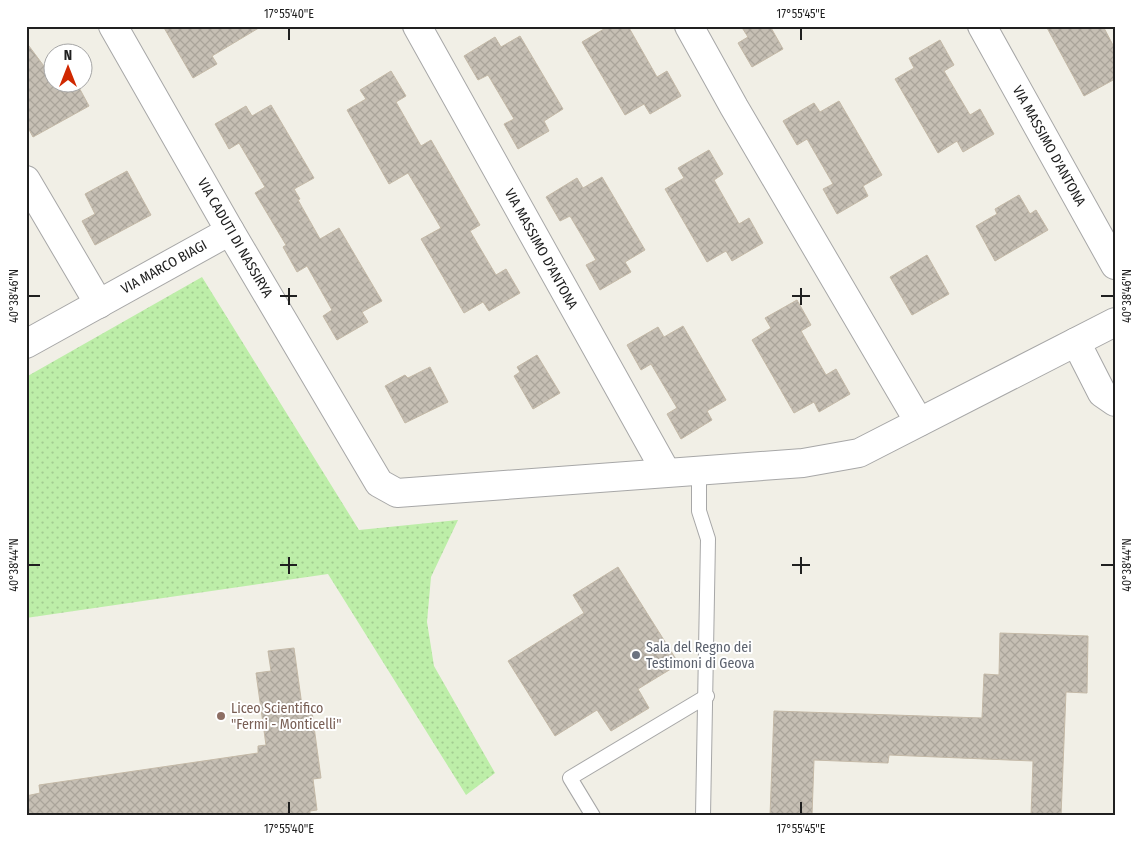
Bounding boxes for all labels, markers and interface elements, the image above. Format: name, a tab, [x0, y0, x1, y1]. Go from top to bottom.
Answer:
text: 17°55'40"E	[264, 7, 314, 21]
text: 17°55'45"E	[777, 7, 826, 21]
north arrow	[42, 42, 92, 92]
text: N	[64, 47, 72, 64]
street label: VIA MASSIMO D'ANTONA	[1009, 83, 1089, 210]
street label: VIA CADUTI DI NASSIRYA	[194, 175, 276, 301]
street label: VIA MASSIMO D'ANTONA	[501, 186, 581, 313]
street label: VIA MARCO BIAGI	[118, 236, 210, 298]
text: 40°38'46"N	[7, 269, 21, 323]
text: 40°38'46"N	[1120, 269, 1134, 323]
text: 40°38'44"N	[7, 538, 21, 592]
text: 40°38'44"N	[1120, 538, 1134, 592]
place label: Sala del Regno dei Testimoni di Geova	[646, 639, 755, 672]
marker: Sala del Regno dei Testimoni di Geova	[630, 649, 642, 661]
place label: Liceo Scientifico "Fermi - Monticelli"	[231, 700, 341, 733]
marker: Liceo Scientifico "Fermi - Monticelli"	[215, 710, 227, 722]
text: 17°55'40"E	[264, 822, 314, 836]
text: 17°55'45"E	[777, 822, 826, 836]

